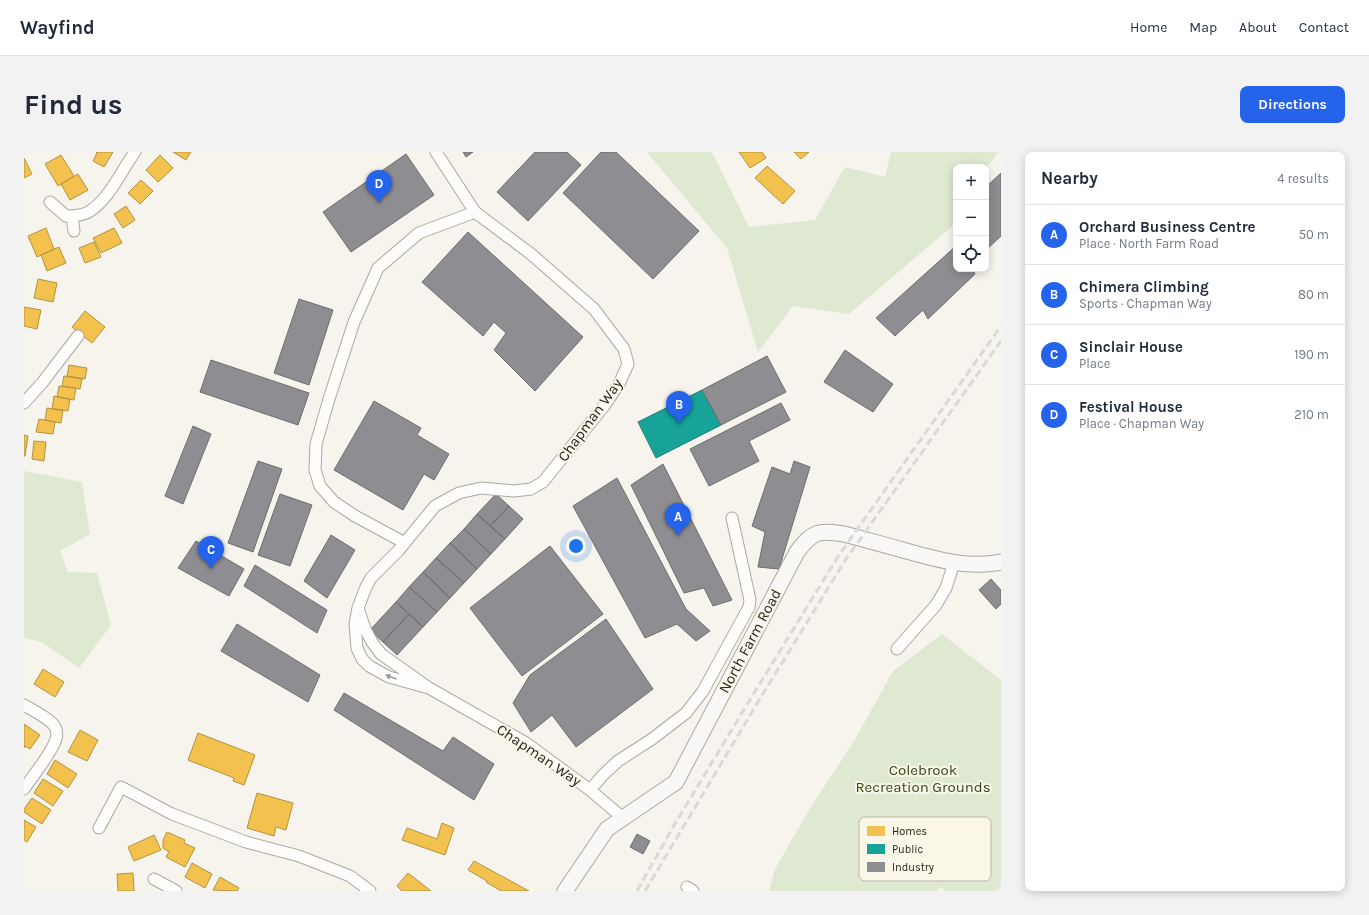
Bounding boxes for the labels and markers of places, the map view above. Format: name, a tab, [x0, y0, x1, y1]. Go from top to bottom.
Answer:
pin: D	[366, 170, 392, 203]
pin: B	[666, 391, 692, 424]
pin: A	[665, 503, 691, 536]
pin: C	[198, 536, 224, 569]

